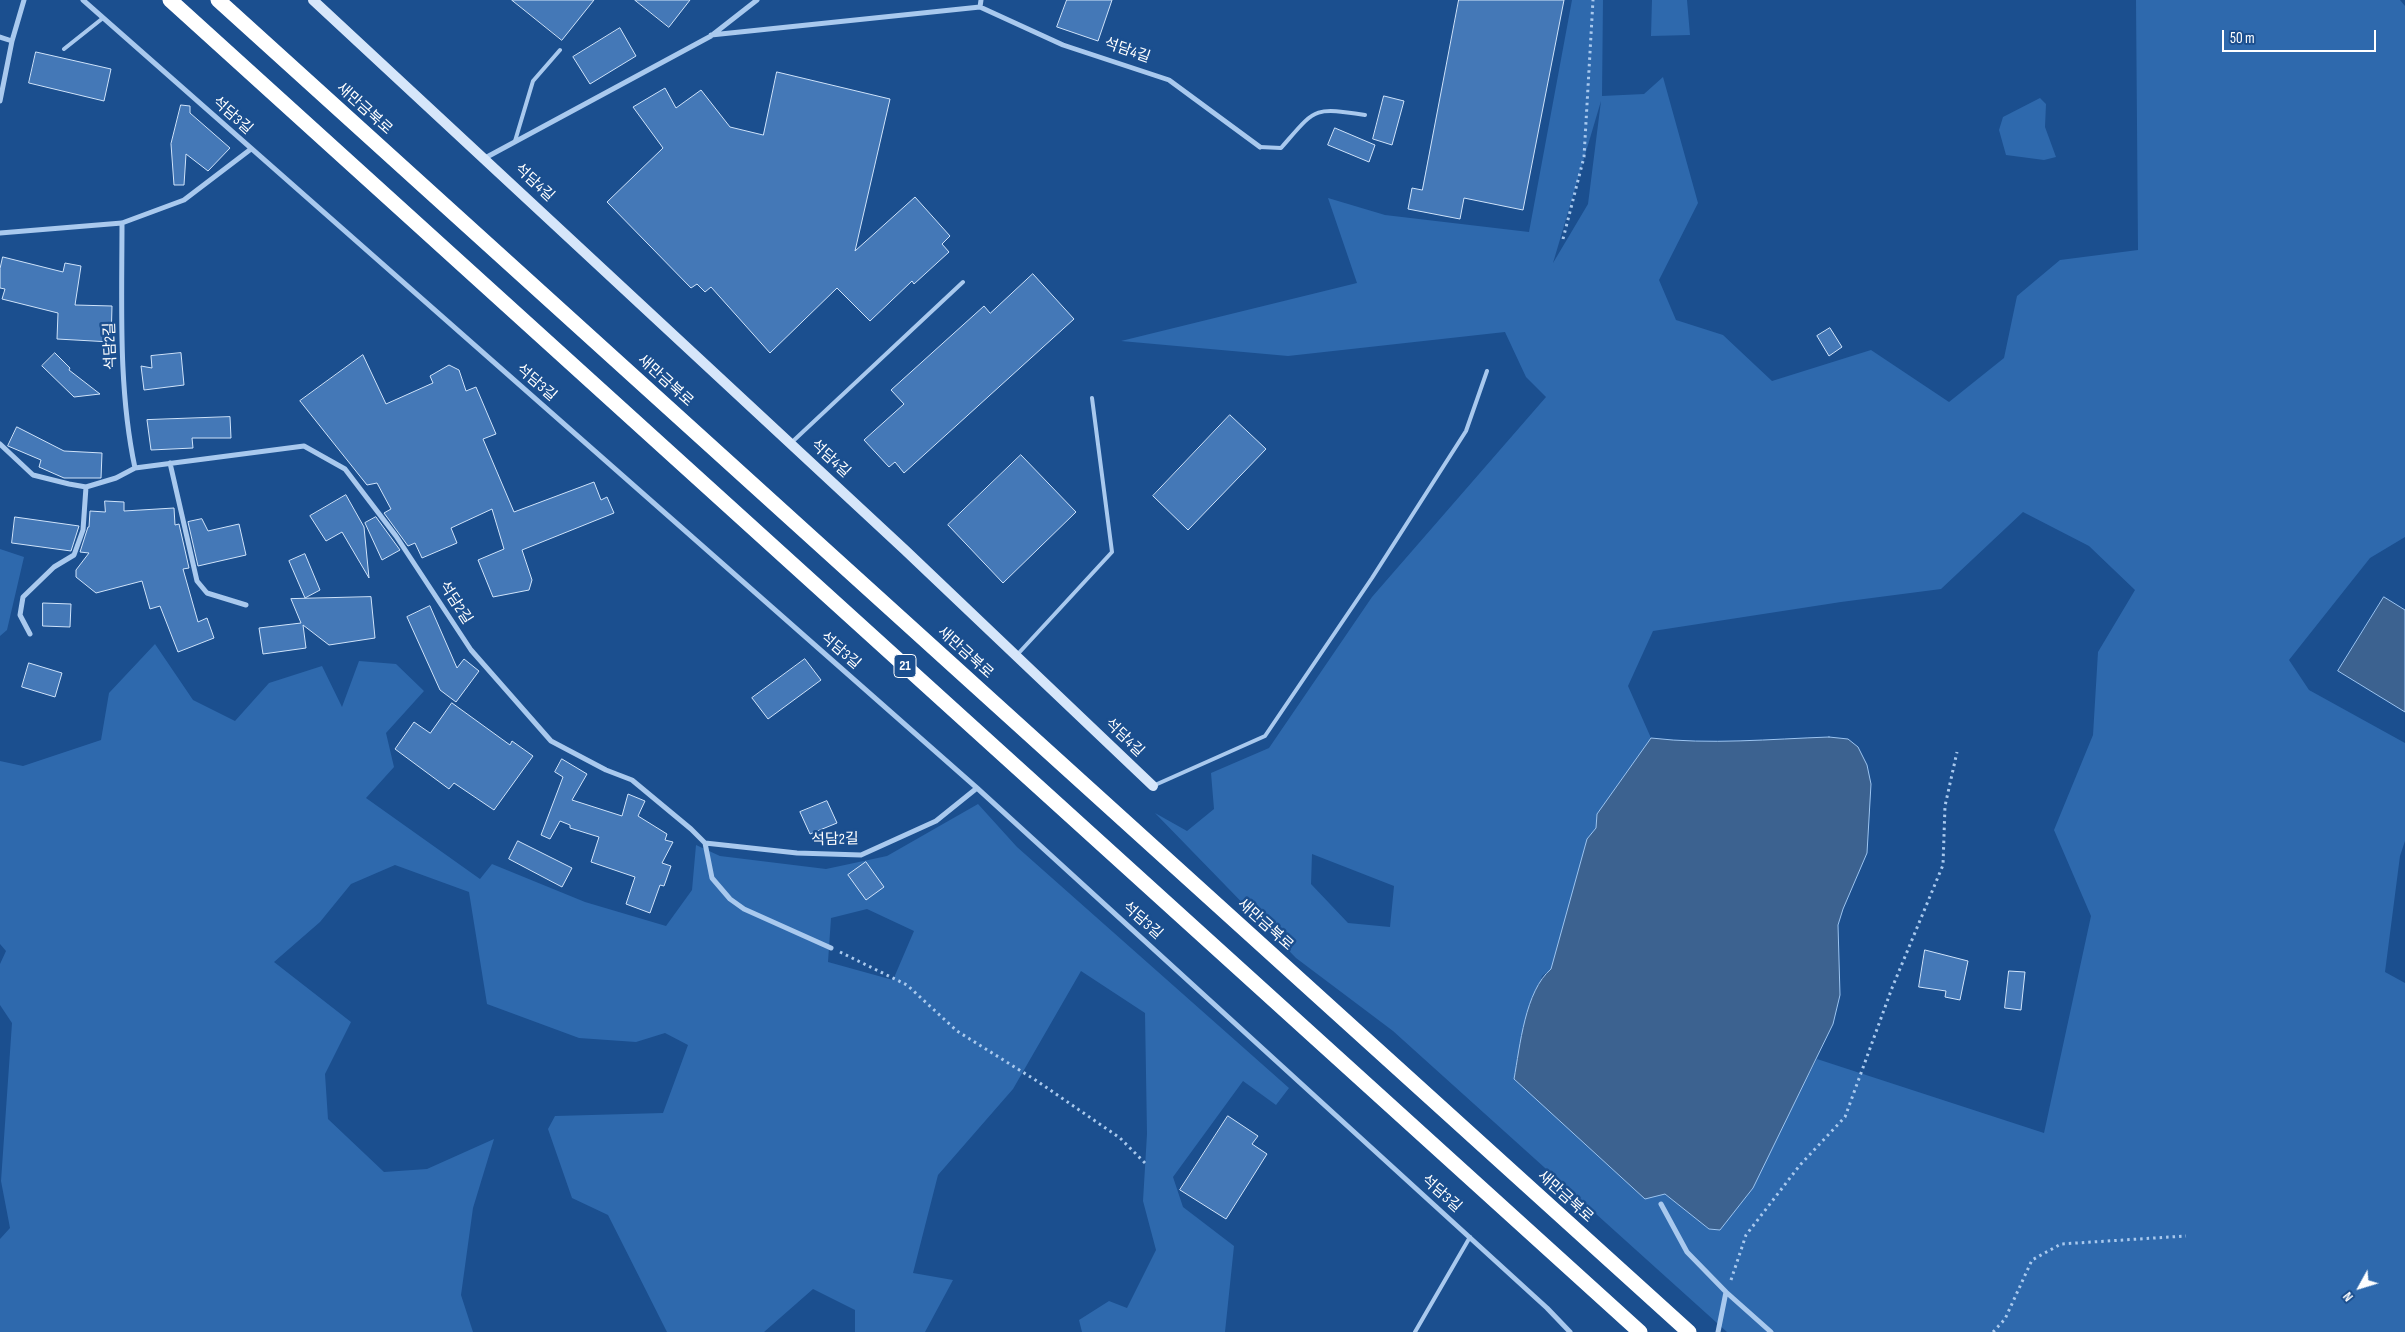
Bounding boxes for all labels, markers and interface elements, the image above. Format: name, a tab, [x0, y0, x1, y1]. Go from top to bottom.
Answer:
scale bar	[2225, 20, 2379, 52]
text: 50 m	[2230, 29, 2255, 48]
street label: 석담4길	[1102, 35, 1152, 67]
street label: 새만금북로	[332, 79, 396, 139]
street label: 석담3길	[208, 93, 256, 139]
street label: 석담4길	[510, 160, 558, 206]
street label: 석담2길	[101, 322, 121, 370]
street label: 새만금북로	[633, 351, 697, 411]
street label: 석담3길	[512, 361, 560, 405]
street label: 석담4길	[806, 436, 854, 482]
street label: 석담2길	[434, 578, 476, 628]
street label: 새만금북로	[933, 623, 997, 683]
street label: 석담3길	[816, 629, 864, 673]
road number: 21	[894, 654, 916, 678]
street label: 석담4길	[1101, 715, 1147, 761]
street label: 석담2길	[811, 831, 859, 849]
street label: 새만금북로	[1233, 895, 1297, 955]
street label: 석담3길	[1118, 898, 1166, 944]
street label: 새만금북로	[1533, 1167, 1597, 1227]
street label: 석담3길	[1417, 1171, 1465, 1217]
north arrow	[2335, 1262, 2385, 1312]
text: N	[2339, 1289, 2357, 1305]

